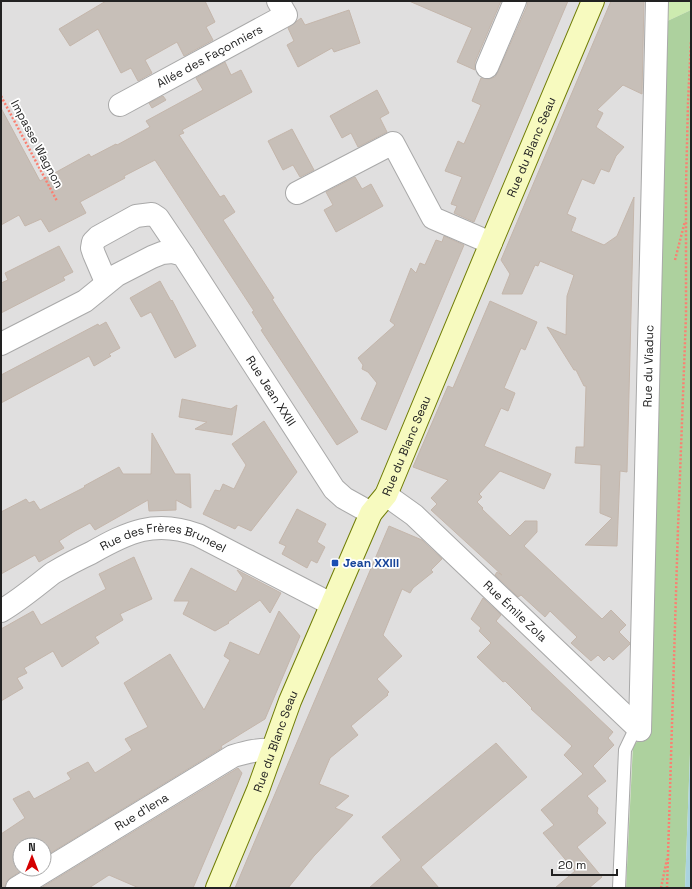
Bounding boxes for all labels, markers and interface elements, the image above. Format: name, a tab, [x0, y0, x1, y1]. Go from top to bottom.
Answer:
street label: Allée des Façonniers	[154, 21, 265, 92]
street label: Rue du Blanc Seau	[503, 95, 560, 200]
street label: Impasse Wagnon	[7, 97, 67, 191]
street label: Rue du Viaduc	[640, 325, 657, 408]
street label: Rue Jean XXIII	[242, 353, 299, 429]
street label: Rue du Blanc Seau	[378, 393, 434, 499]
text: Rue des Frères Bruneel	[97, 520, 229, 556]
street label: Rue des Frères Bruneel	[97, 543, 229, 559]
place label: Jean XXIII	[343, 555, 399, 571]
marker: Jean XXIII	[330, 558, 340, 568]
street label: Rue Émile Zola	[480, 577, 551, 645]
street label: Rue du Blanc Seau	[250, 688, 302, 794]
street label: Rue d'Iena	[112, 789, 172, 834]
north arrow	[12, 837, 52, 877]
text: N	[28, 840, 36, 854]
scale bar	[552, 851, 617, 877]
text: 20 m	[558, 857, 586, 873]

